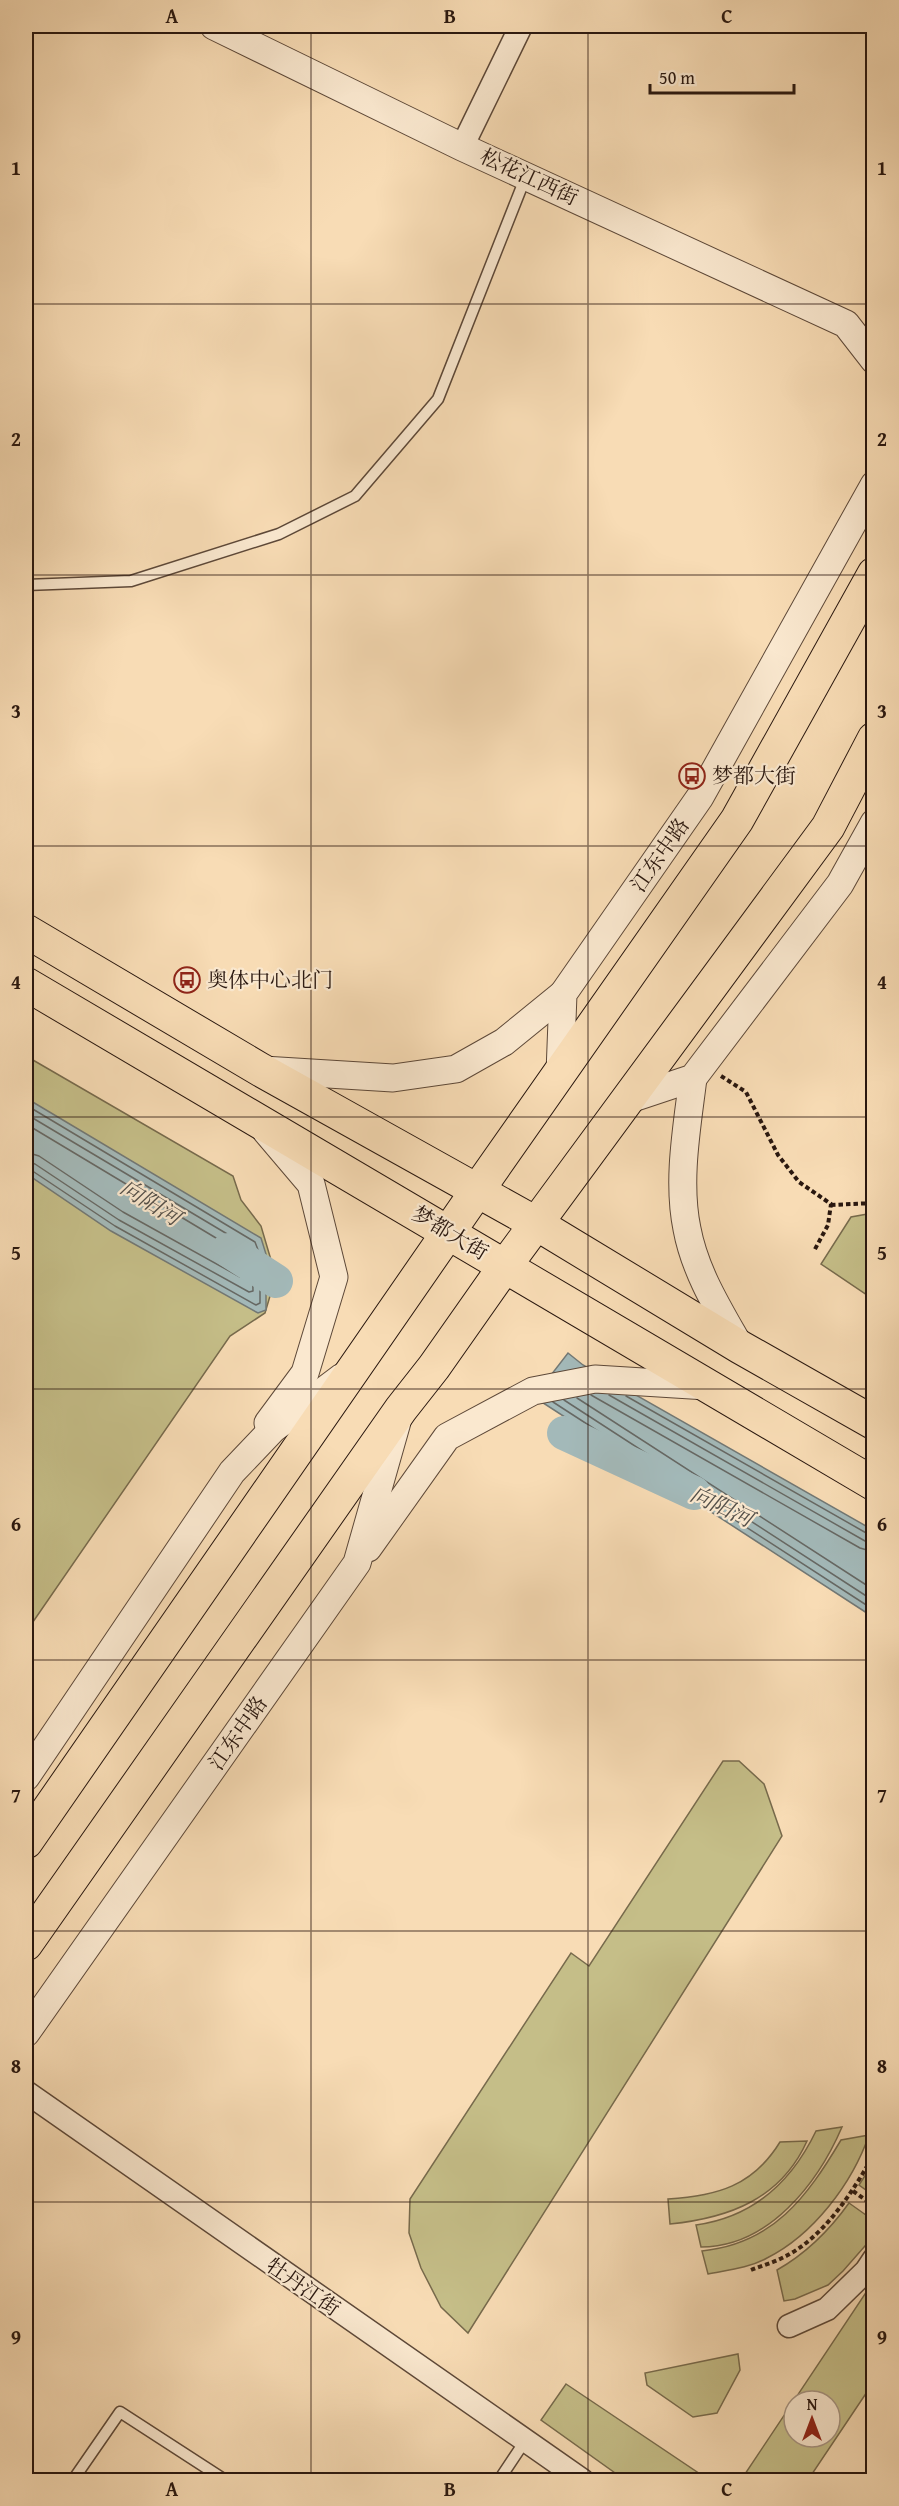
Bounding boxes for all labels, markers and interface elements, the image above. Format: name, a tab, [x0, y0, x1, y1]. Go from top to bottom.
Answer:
text: A	[166, 1, 179, 30]
text: B	[444, 1, 456, 30]
text: C	[721, 1, 733, 30]
scale bar	[650, 57, 794, 95]
text: 50 m	[659, 64, 695, 91]
street label: 松花江西街	[475, 140, 583, 213]
text: 1	[11, 153, 21, 182]
text: 1	[877, 153, 887, 182]
text: 2	[11, 424, 21, 453]
text: 2	[877, 424, 887, 453]
text: 3	[11, 696, 21, 725]
text: 3	[877, 696, 887, 725]
place label: 梦都大街	[712, 760, 796, 791]
bus stop icon: 梦都大街	[677, 761, 707, 791]
street label: 江东中路	[623, 811, 696, 898]
place label: 奥体中心北门	[207, 964, 333, 995]
bus stop icon: 奥体中心北门	[172, 965, 202, 995]
text: 4	[11, 967, 21, 996]
text: 4	[877, 967, 887, 996]
water label: 向阳河	[115, 1171, 191, 1235]
street label: 梦都大街	[406, 1198, 494, 1267]
text: 5	[11, 1238, 21, 1267]
text: 5	[877, 1238, 887, 1267]
water label: 向阳河	[685, 1478, 762, 1536]
text: 6	[11, 1509, 21, 1538]
text: 6	[877, 1509, 887, 1538]
street label: 江东中路	[201, 1689, 274, 1776]
text: 7	[11, 1780, 21, 1809]
text: 7	[877, 1780, 887, 1809]
text: 8	[11, 2051, 21, 2080]
text: 8	[877, 2051, 887, 2080]
street label: 牡丹江街	[260, 2250, 347, 2323]
text: 9	[11, 2322, 21, 2351]
text: 9	[877, 2322, 887, 2351]
north arrow	[782, 2389, 842, 2449]
text: N	[807, 2392, 818, 2416]
text: A	[166, 2474, 179, 2503]
text: B	[444, 2474, 456, 2503]
text: C	[721, 2474, 733, 2503]

